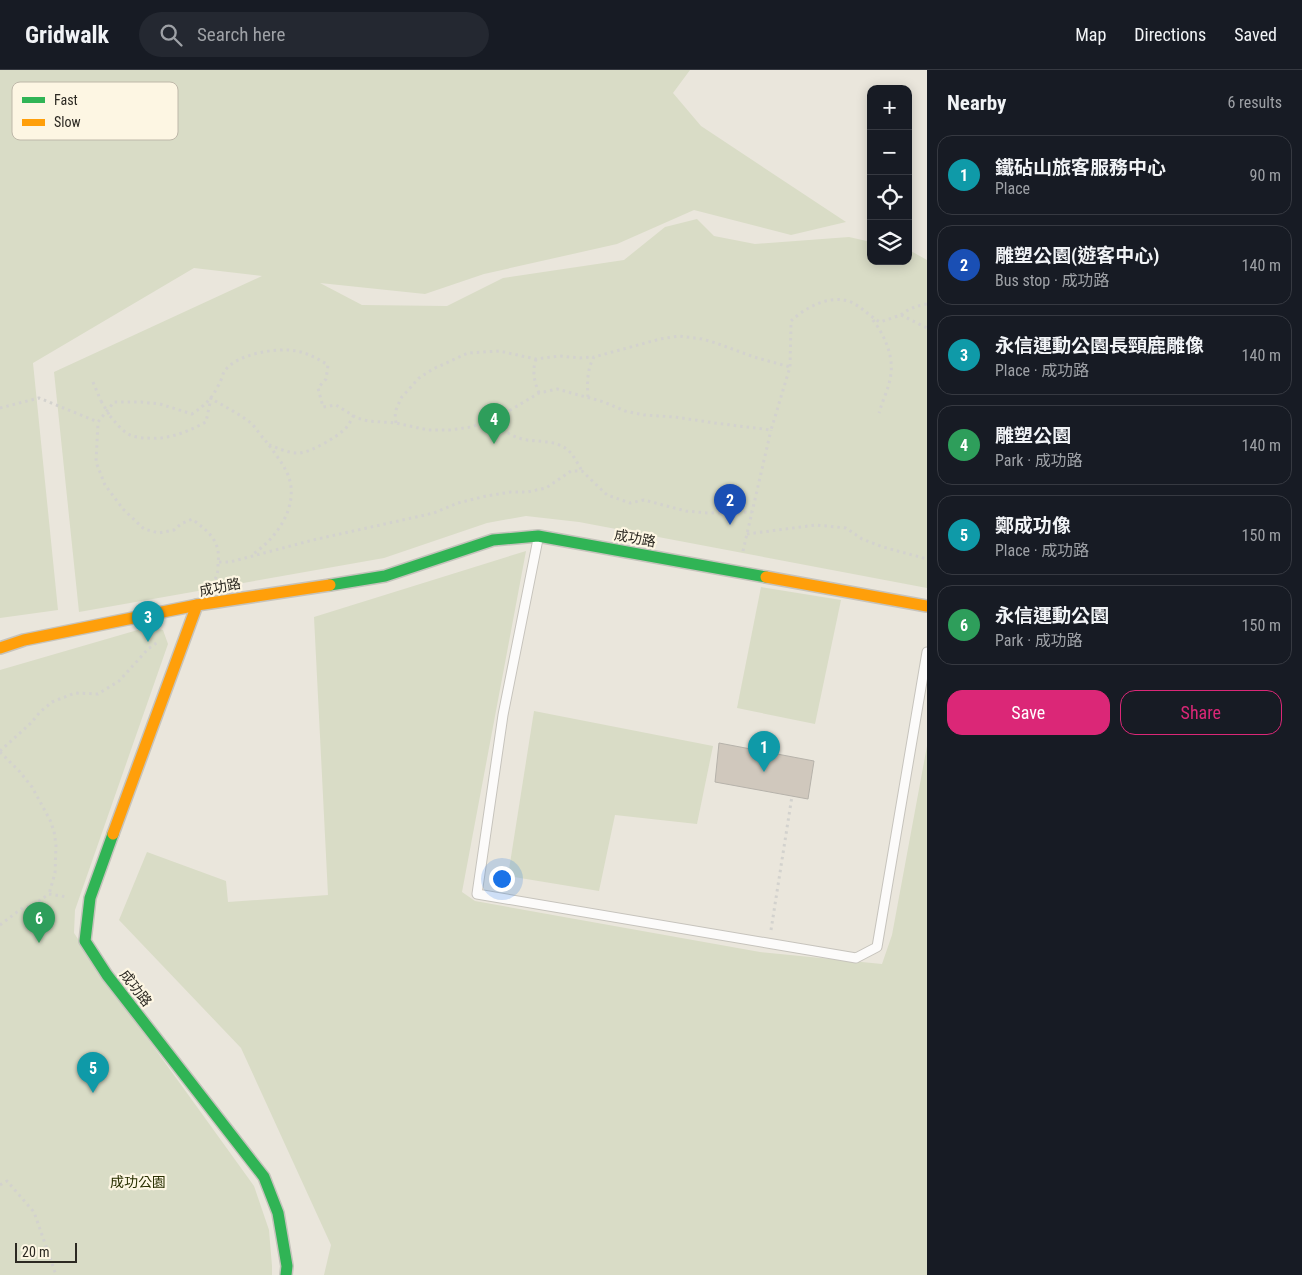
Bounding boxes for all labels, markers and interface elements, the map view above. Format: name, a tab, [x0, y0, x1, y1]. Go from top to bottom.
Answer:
search box	[139, 12, 489, 57]
text: Gridwalk	[25, 21, 109, 49]
icon: search	[157, 21, 185, 49]
text: Search here	[197, 23, 285, 46]
text: Map	[1075, 24, 1106, 45]
text: Directions	[1134, 24, 1206, 45]
text: Saved	[1234, 24, 1277, 45]
legend	[12, 82, 178, 140]
map controls	[867, 85, 912, 265]
button: +	[867, 85, 912, 130]
text: Nearby	[947, 91, 1006, 115]
text: Fast	[54, 92, 78, 108]
text: 6 results	[1227, 93, 1282, 112]
text: Slow	[54, 114, 81, 130]
button: −	[867, 130, 912, 175]
text: 鐵砧山旅客服務中心	[995, 156, 1166, 179]
text: 1	[960, 166, 968, 185]
text: 90 m	[1249, 166, 1281, 185]
button: locate	[867, 175, 912, 220]
text: Place	[995, 179, 1030, 198]
button: layers	[867, 220, 912, 265]
text: 雕塑公園(遊客中心)	[995, 244, 1159, 267]
text: 2	[960, 256, 968, 275]
text: 140 m	[1242, 256, 1281, 275]
text: Bus stop · 成功路	[995, 271, 1109, 290]
text: 永信運動公園長頸鹿雕像	[995, 334, 1204, 357]
text: 3	[960, 346, 968, 365]
text: 140 m	[1242, 346, 1281, 365]
text: Place · 成功路	[995, 361, 1089, 380]
pin: 4	[478, 403, 510, 444]
text: 雕塑公園	[995, 424, 1071, 447]
text: 4	[960, 436, 968, 455]
text: 140 m	[1242, 436, 1281, 455]
text: Park · 成功路	[995, 451, 1083, 470]
pin: 2	[714, 484, 746, 525]
text: 鄭成功像	[995, 514, 1071, 537]
street label: 成功路	[613, 526, 657, 550]
text: 5	[960, 526, 968, 545]
text: 150 m	[1242, 526, 1281, 545]
text: Place · 成功路	[995, 541, 1089, 560]
street label: 成功路	[198, 575, 242, 599]
pin: 3	[132, 601, 164, 642]
text: 永信運動公園	[995, 604, 1109, 627]
text: 6	[960, 616, 968, 635]
text: 150 m	[1242, 616, 1281, 635]
text: Park · 成功路	[995, 631, 1083, 650]
button: Save	[947, 690, 1110, 735]
button: Share	[1120, 690, 1282, 735]
pin: 1	[748, 731, 780, 772]
your location	[489, 866, 515, 892]
pin: 6	[23, 902, 55, 943]
street label: 成功路	[117, 967, 155, 1009]
pin: 5	[77, 1052, 109, 1093]
park label: 成功公園	[110, 1174, 166, 1190]
scale bar	[15, 1240, 78, 1263]
text: 20 m	[22, 1244, 50, 1260]

